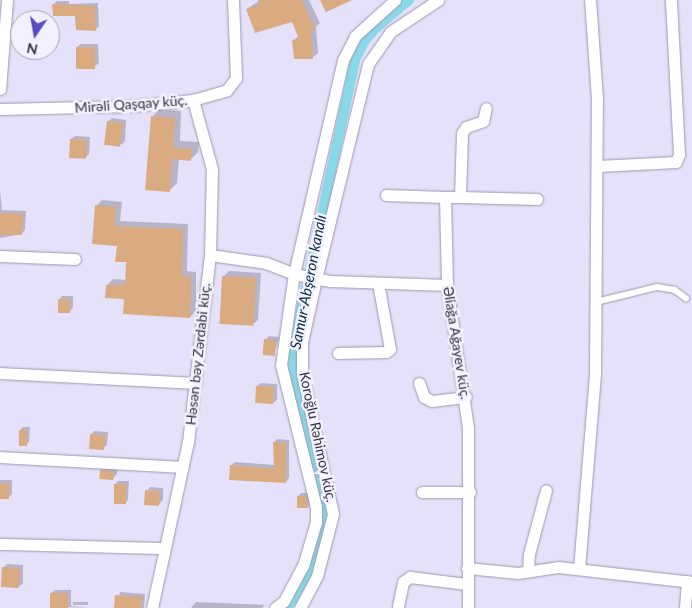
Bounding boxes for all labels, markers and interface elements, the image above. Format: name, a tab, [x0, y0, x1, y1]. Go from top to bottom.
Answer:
north arrow	[10, 10, 60, 60]
text: N	[25, 40, 39, 59]
street label: Mirəli Qaşqay küç.	[74, 92, 188, 116]
water label: Samur-Abşeron kanalı	[286, 213, 330, 351]
street label: Həsən bəy Zərdabi küç.	[182, 282, 214, 426]
street label: Əliağa Ağayev küç.	[440, 285, 474, 401]
street label: Koroğlu Rəhimov küç.	[296, 370, 340, 504]

